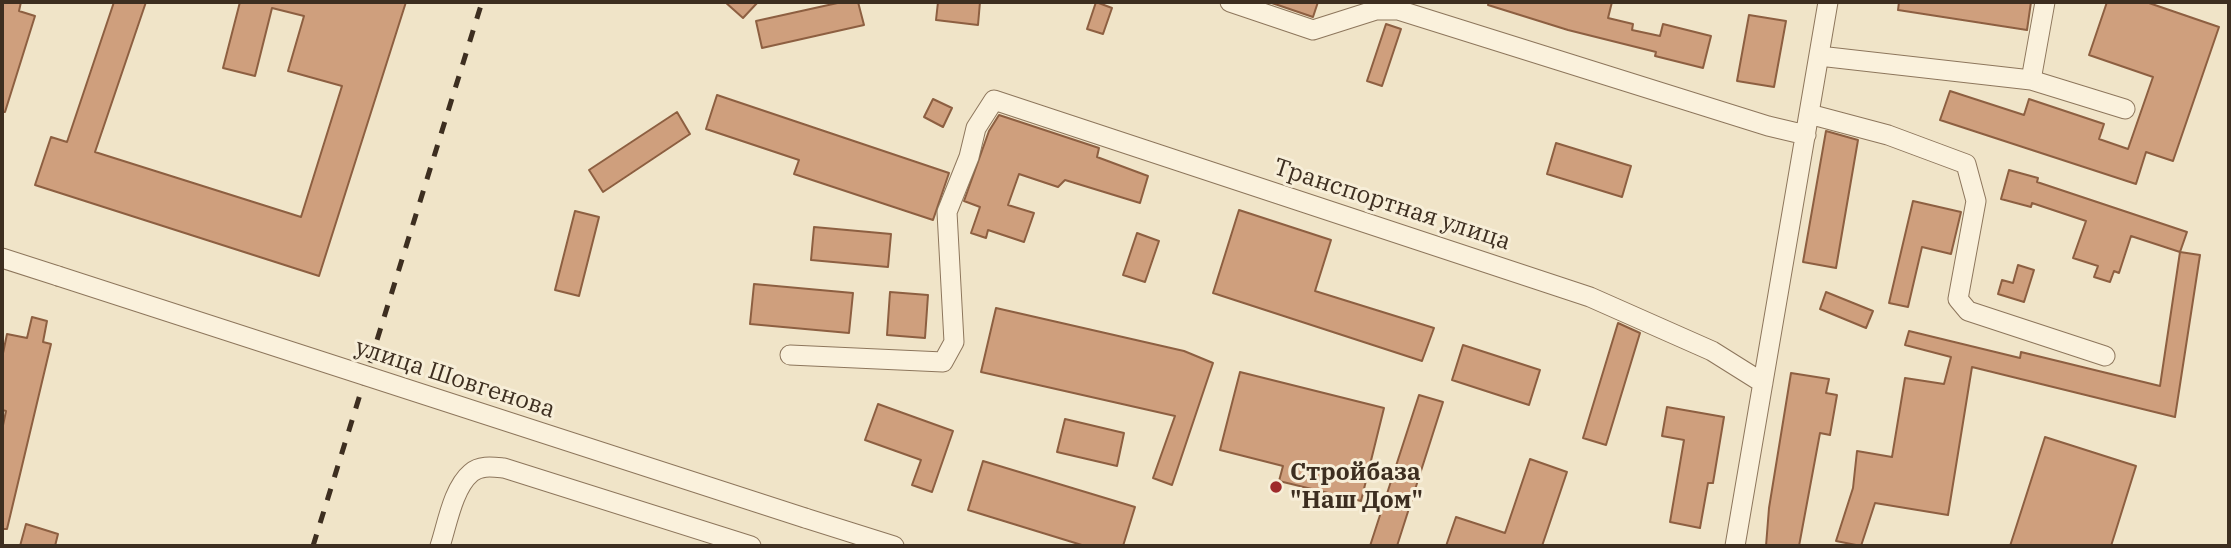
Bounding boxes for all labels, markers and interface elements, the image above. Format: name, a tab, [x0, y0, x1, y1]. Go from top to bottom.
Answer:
street label: Транспортная улица	[1270, 153, 1514, 257]
street label: улица Шовгенова	[351, 333, 559, 425]
place label: Стройбаза "Наш Дом"	[1290, 459, 1423, 515]
marker: Стройбаза "Наш Дом"	[1268, 479, 1284, 495]

